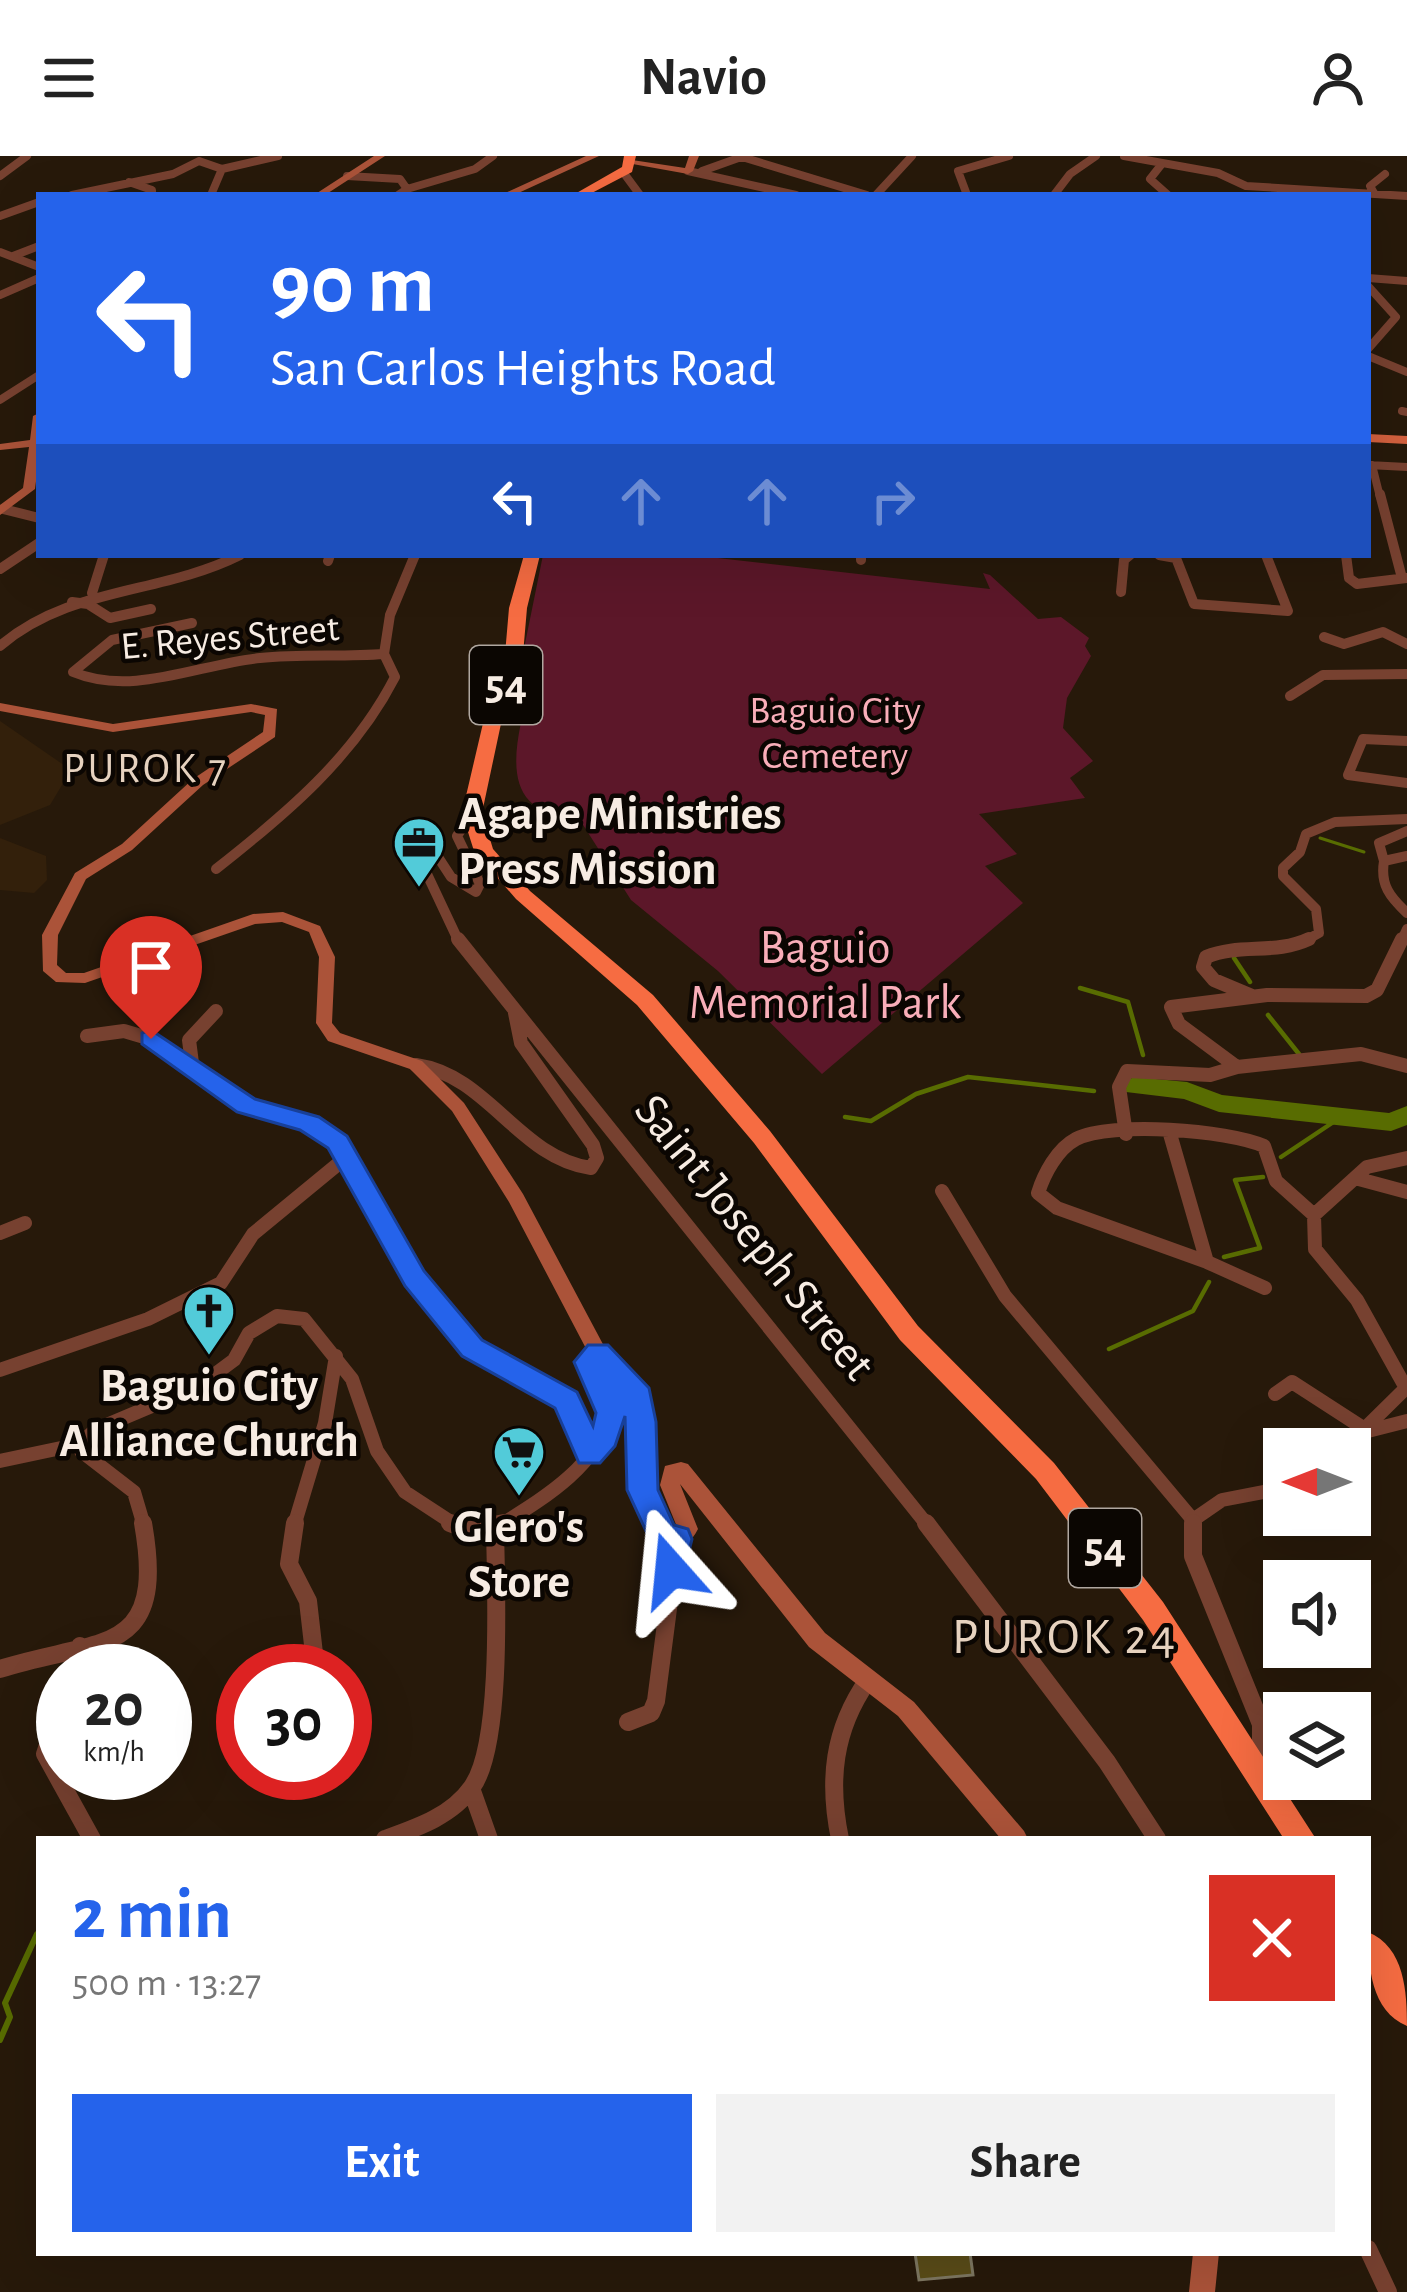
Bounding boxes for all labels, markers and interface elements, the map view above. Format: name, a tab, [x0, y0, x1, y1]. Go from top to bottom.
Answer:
icon: menu	[36, 45, 102, 111]
icon: person	[1305, 45, 1371, 111]
text: Navio	[640, 51, 767, 105]
icon: left	[72, 240, 228, 396]
text: 90 m	[270, 244, 435, 328]
text: San Carlos Heights Road	[270, 342, 776, 396]
icon: left	[482, 468, 548, 534]
icon: ahead	[608, 468, 674, 534]
icon: ahead	[734, 468, 800, 534]
icon: right	[860, 468, 926, 534]
street label: E. Reyes Street	[119, 609, 341, 667]
road number: 54	[470, 646, 542, 724]
park label: Baguio City Cemetery	[749, 692, 921, 776]
district label: PUROK 7	[63, 748, 229, 790]
place label: Agape Ministries Press Mission	[458, 791, 782, 894]
office icon: Agape Ministries Press Mission	[391, 815, 447, 889]
pin	[100, 916, 202, 1039]
park label: Baguio Memorial Park	[689, 925, 961, 1028]
icon: arrive	[118, 934, 184, 1000]
street label: Saint Joseph Street	[625, 1086, 883, 1390]
church icon: Baguio City Alliance Church	[181, 1283, 237, 1357]
place label: Baguio City Alliance Church	[59, 1363, 359, 1466]
supermarket icon: Glero's Store	[491, 1424, 547, 1498]
north arrow	[1263, 1428, 1371, 1536]
map controls	[1263, 1428, 1371, 1800]
place label: Glero's Store	[454, 1504, 584, 1607]
position arrow	[608, 1507, 734, 1633]
road number: 54	[1069, 1509, 1141, 1587]
button: sound	[1263, 1560, 1371, 1668]
district label: PUROK 24	[952, 1612, 1178, 1663]
speed limit sign: 30	[216, 1644, 372, 1800]
text: 20	[84, 1677, 144, 1737]
button: layers	[1263, 1692, 1371, 1800]
text: km/h	[83, 1737, 145, 1767]
button: close	[1209, 1875, 1335, 2001]
text: 2 min	[72, 1879, 232, 1951]
text: 500 m · 13:27	[72, 1964, 261, 2003]
button: Exit	[72, 2094, 692, 2232]
button: Share	[716, 2094, 1335, 2232]

